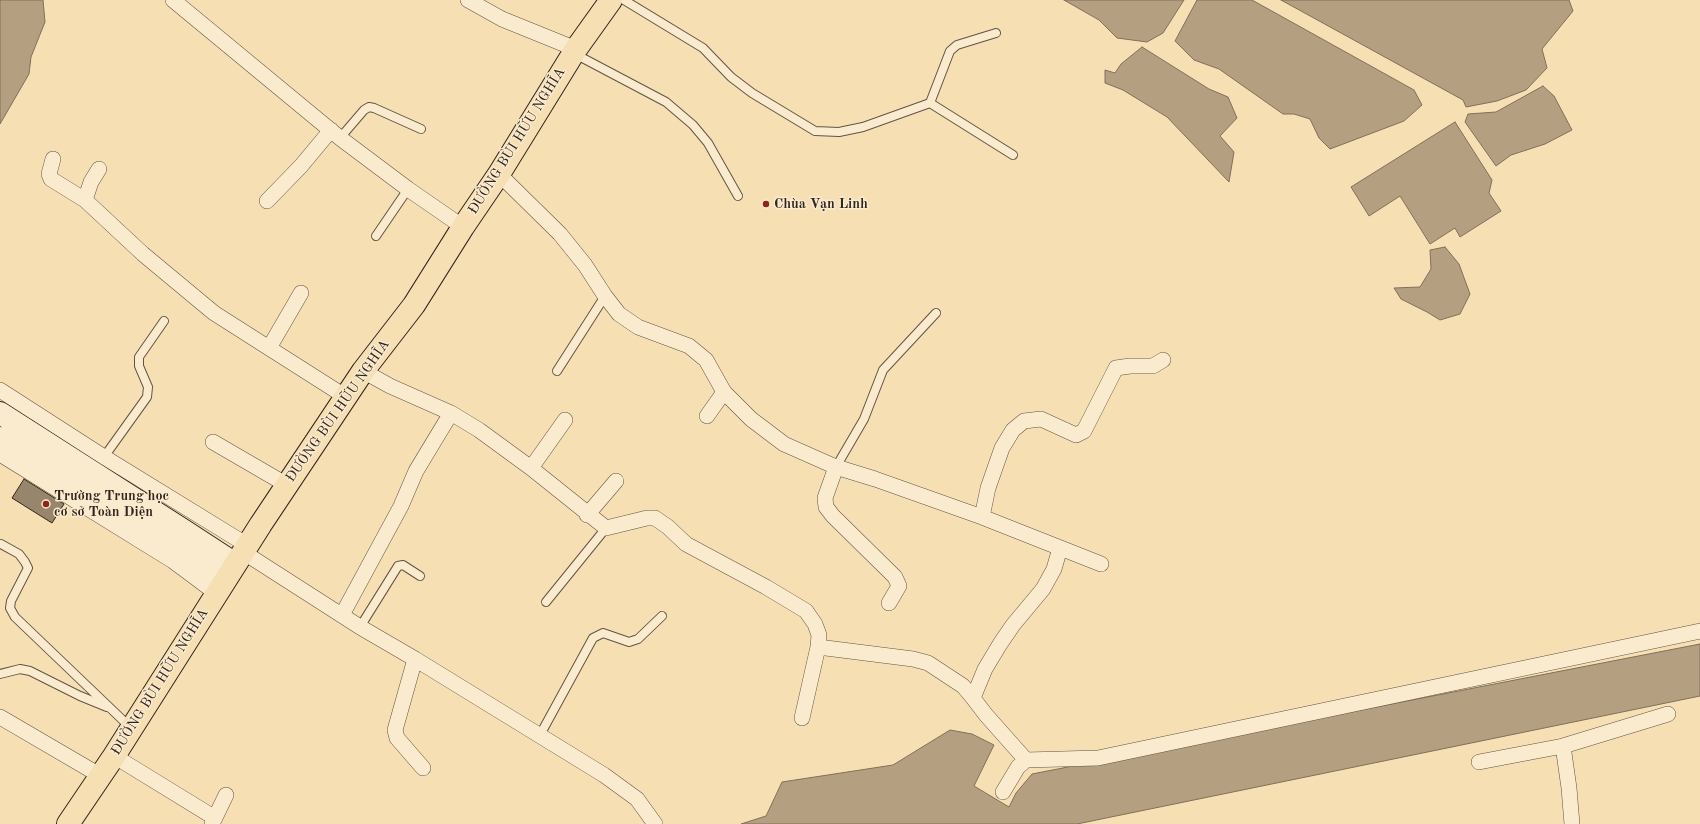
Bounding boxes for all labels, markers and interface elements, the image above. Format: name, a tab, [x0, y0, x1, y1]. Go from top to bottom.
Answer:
street label: ĐƯỜNG BÙI HỮU NGHĨA	[465, 65, 569, 217]
place label: Chùa Vạn Linh	[774, 196, 868, 212]
marker: Chùa Vạn Linh	[761, 199, 771, 209]
street label: ĐƯỜNG BÙI HỮU NGHĨA	[282, 337, 394, 485]
place label: Trường Trung học cơ sở Toàn Diện	[54, 488, 169, 520]
marker: Trường Trung học cơ sở Toàn Diện	[41, 499, 51, 509]
street label: ĐƯỜNG BÙI HỮU NGHĨA	[108, 606, 212, 758]

